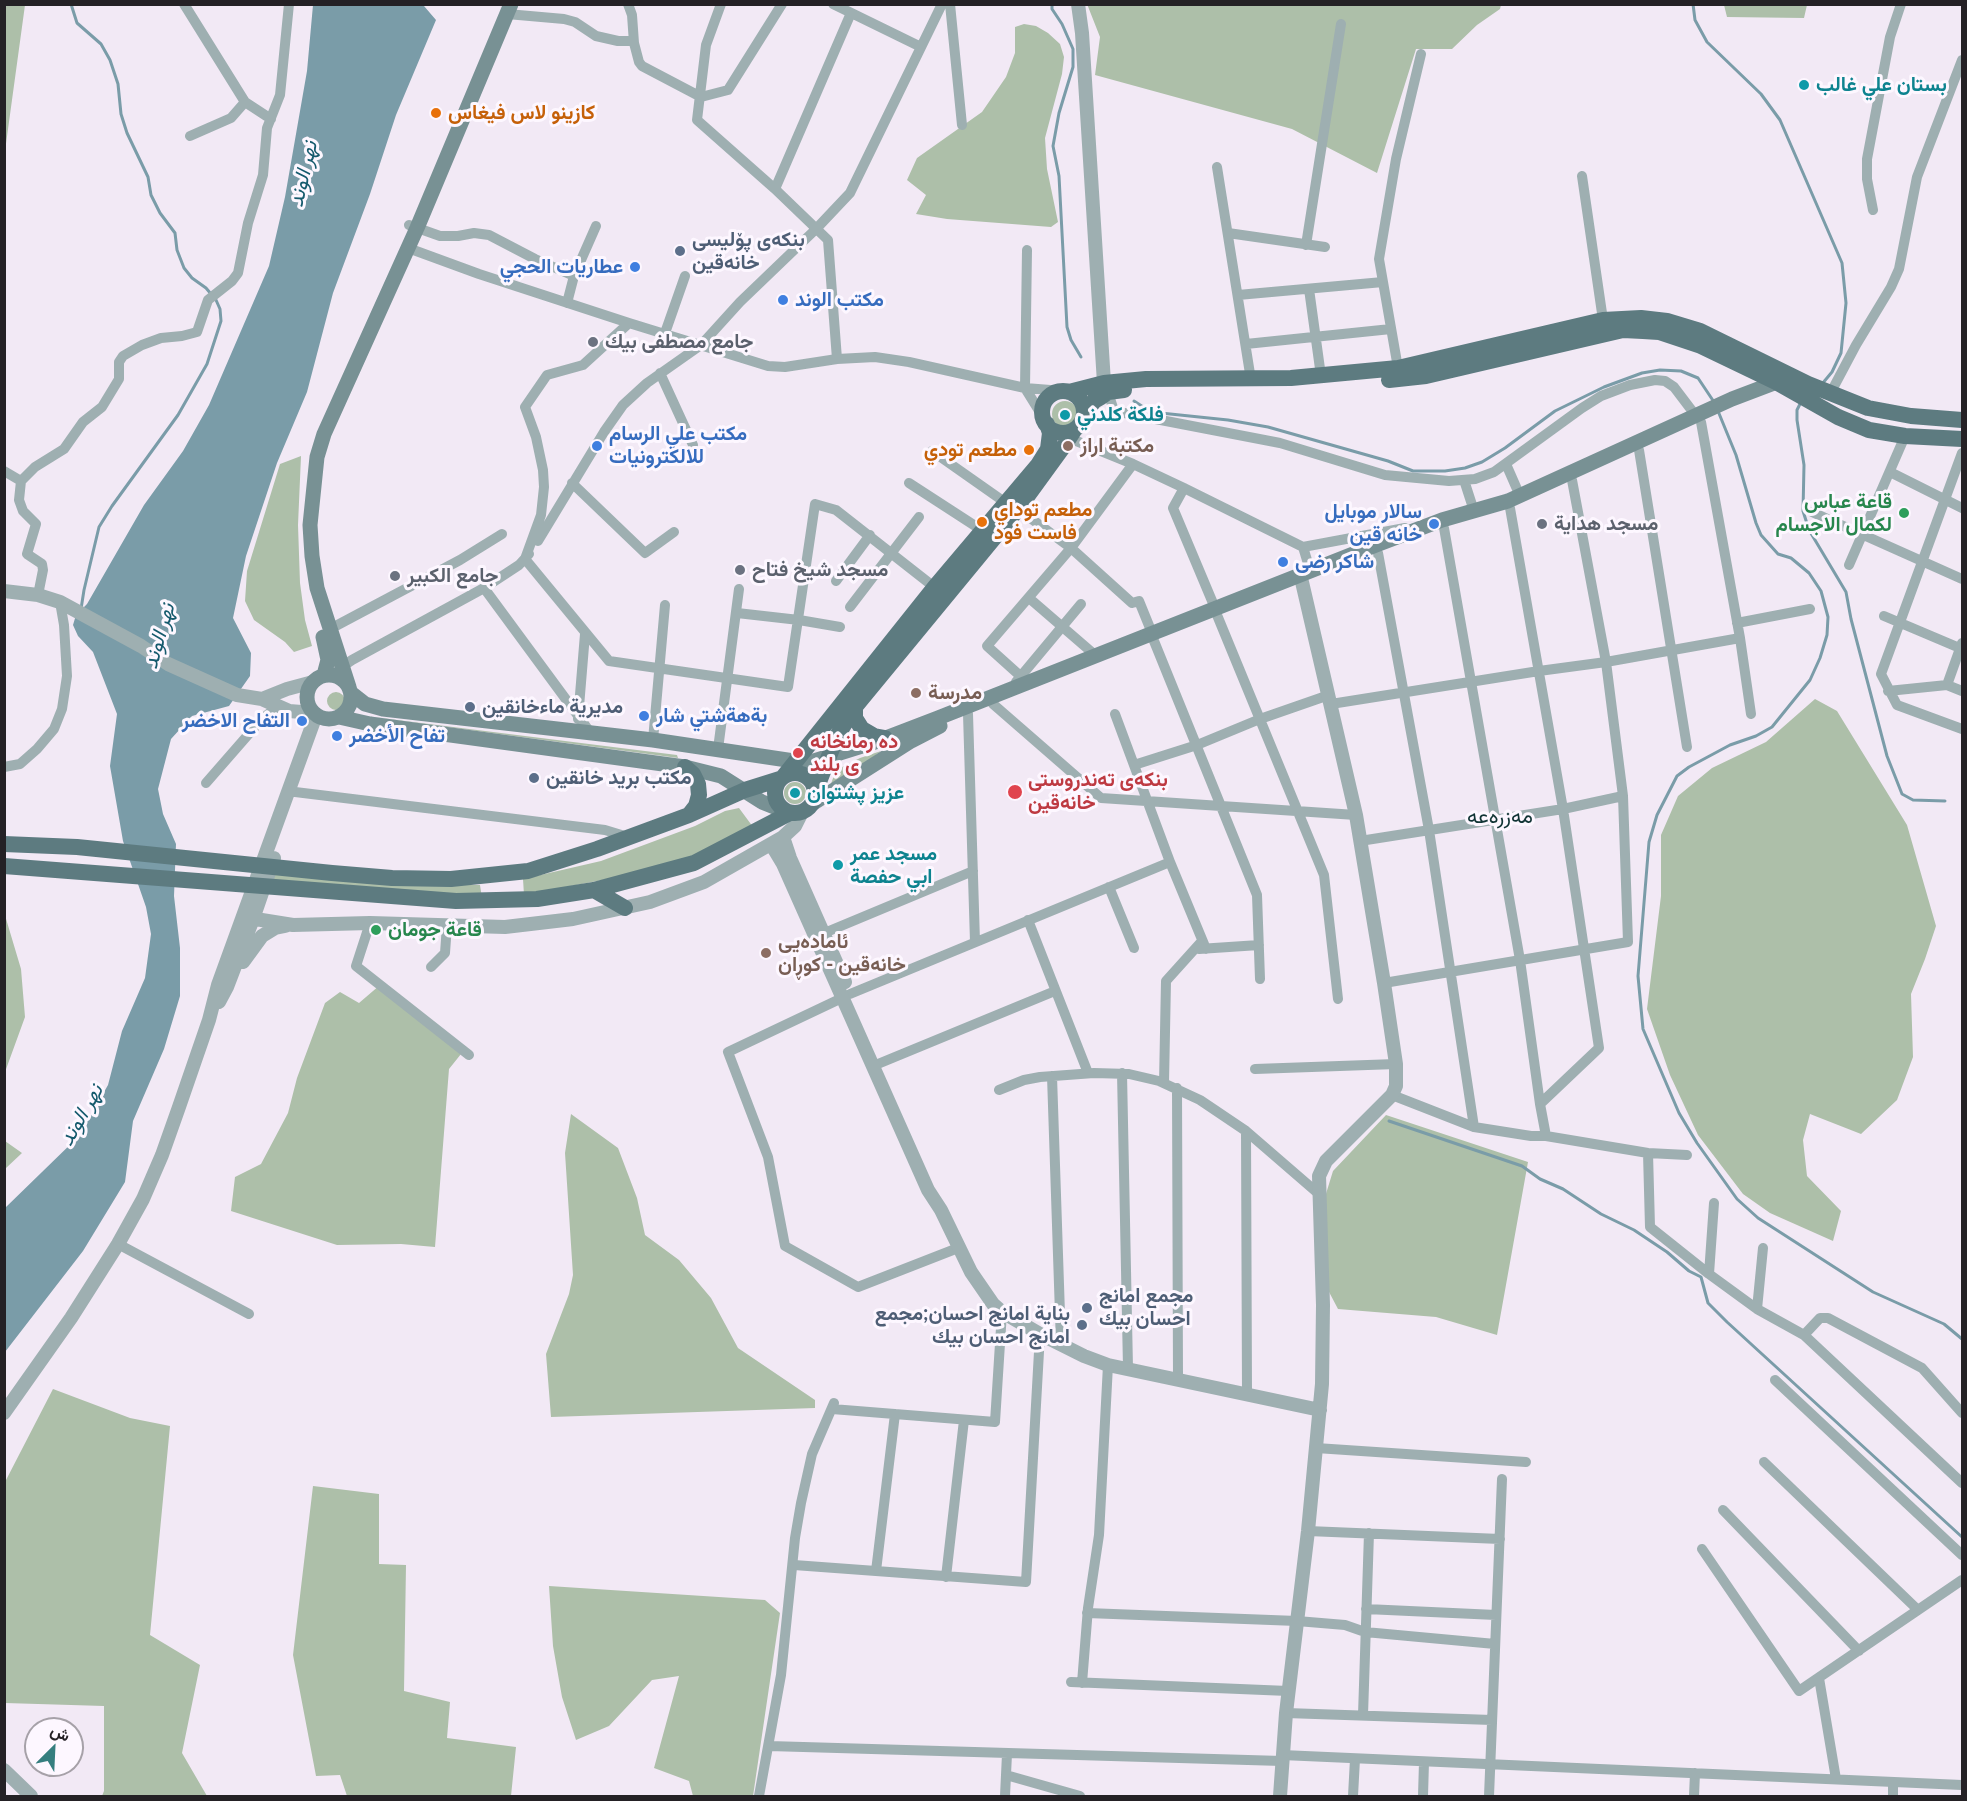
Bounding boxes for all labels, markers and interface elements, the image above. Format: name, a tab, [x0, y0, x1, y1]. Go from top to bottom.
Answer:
place label: بستان علي غالب	[1816, 73, 1947, 97]
marker: بستان علي غالب	[1797, 78, 1811, 92]
place label: كازينو لاس فيغاس	[448, 101, 595, 125]
marker: كازينو لاس فيغاس	[429, 106, 443, 120]
water label: نهر الوند	[283, 139, 323, 209]
place label: بنکەی پۆلیسی خانەقین	[692, 228, 805, 275]
marker: بنکەی پۆلیسی خانەقین	[673, 244, 687, 258]
place label: عطاريات الحجي	[500, 255, 623, 279]
marker: عطاريات الحجي	[628, 260, 642, 274]
place label: مكتب الوند	[795, 288, 884, 312]
marker: مكتب الوند	[776, 293, 790, 307]
place label: جامع مصطفى بيك	[605, 330, 753, 354]
marker: جامع مصطفى بيك	[586, 335, 600, 349]
place label: فلكة كلدني	[1077, 403, 1164, 427]
marker: فلكة كلدني	[1058, 408, 1072, 422]
place label: مكتب علي الرسام للالكترونيات	[609, 422, 747, 469]
place label: مكتبة اراز	[1080, 434, 1154, 458]
place label: مطعم تودي	[924, 438, 1017, 462]
marker: مكتب علي الرسام للالكترونيات	[590, 439, 604, 453]
marker: مكتبة اراز	[1061, 439, 1075, 453]
marker: مطعم تودي	[1022, 443, 1036, 457]
place label: قاعة عباس لكمال الاجسام	[1775, 490, 1892, 537]
place label: مطعم توداي فاست فود	[994, 498, 1092, 545]
place label: سالار موبايل خانه قين	[1324, 500, 1422, 547]
marker: قاعة عباس لكمال الاجسام	[1897, 506, 1911, 520]
place label: مسجد هداية	[1554, 512, 1658, 536]
marker: مطعم توداي فاست فود	[975, 515, 989, 529]
marker: سالار موبايل خانه قين	[1427, 517, 1441, 531]
marker: مسجد هداية	[1535, 517, 1549, 531]
place label: شاكر رضى	[1295, 550, 1374, 574]
marker: شاكر رضى	[1276, 555, 1290, 569]
place label: مسجد شيخ فتاح	[752, 558, 888, 582]
marker: مسجد شيخ فتاح	[733, 563, 747, 577]
place label: جامع الكبير	[407, 564, 498, 588]
marker: جامع الكبير	[388, 569, 402, 583]
water label: نهر الوند	[138, 600, 180, 672]
place label: مدرسة	[928, 681, 982, 705]
marker: مدرسة	[909, 686, 923, 700]
place label: مديرية ماءخانقين	[482, 695, 623, 719]
marker: مديرية ماءخانقين	[463, 700, 477, 714]
place label: بةهةشتي شار	[656, 704, 767, 728]
place label: التفاح الاخضر	[182, 709, 290, 733]
marker: بةهةشتي شار	[637, 709, 651, 723]
marker: التفاح الاخضر	[295, 714, 309, 728]
place label: تفاح الأخضر	[349, 724, 445, 748]
marker: تفاح الأخضر	[330, 729, 344, 743]
place label: ده رمانخانه ى بلند	[810, 730, 898, 777]
marker: ده رمانخانه ى بلند	[791, 746, 805, 760]
place label: مكتب بريد خانقين	[546, 766, 692, 790]
place label: بنکەی تەندروستی خانەقین	[1028, 768, 1168, 815]
marker: مكتب بريد خانقين	[527, 771, 541, 785]
place label: عزيز پشتوان	[807, 781, 904, 805]
marker: بنکەی تەندروستی خانەقین	[1006, 783, 1024, 801]
marker: عزيز پشتوان	[788, 786, 802, 800]
district label: مەزرەعە	[1467, 803, 1533, 829]
place label: مسجد عمر ابي حفصة	[850, 842, 937, 889]
marker: مسجد عمر ابي حفصة	[831, 858, 845, 872]
place label: قاعة جومان	[388, 918, 482, 942]
marker: قاعة جومان	[369, 923, 383, 937]
place label: ئامادەیی خانەقین - کوڕان	[778, 930, 906, 977]
marker: ئامادەیی خانەقین - کوڕان	[759, 946, 773, 960]
water label: نهر الوند	[53, 1080, 109, 1150]
place label: مجمع امانج احسان بيك	[1099, 1284, 1193, 1331]
marker: مجمع امانج احسان بيك	[1080, 1301, 1094, 1315]
place label: بناية امانج احسان;مجمع امانج احسان بيك	[875, 1302, 1070, 1349]
marker: بناية امانج احسان;مجمع امانج احسان بيك	[1075, 1318, 1089, 1332]
north arrow	[24, 1717, 84, 1777]
text: ش	[48, 1719, 73, 1745]

